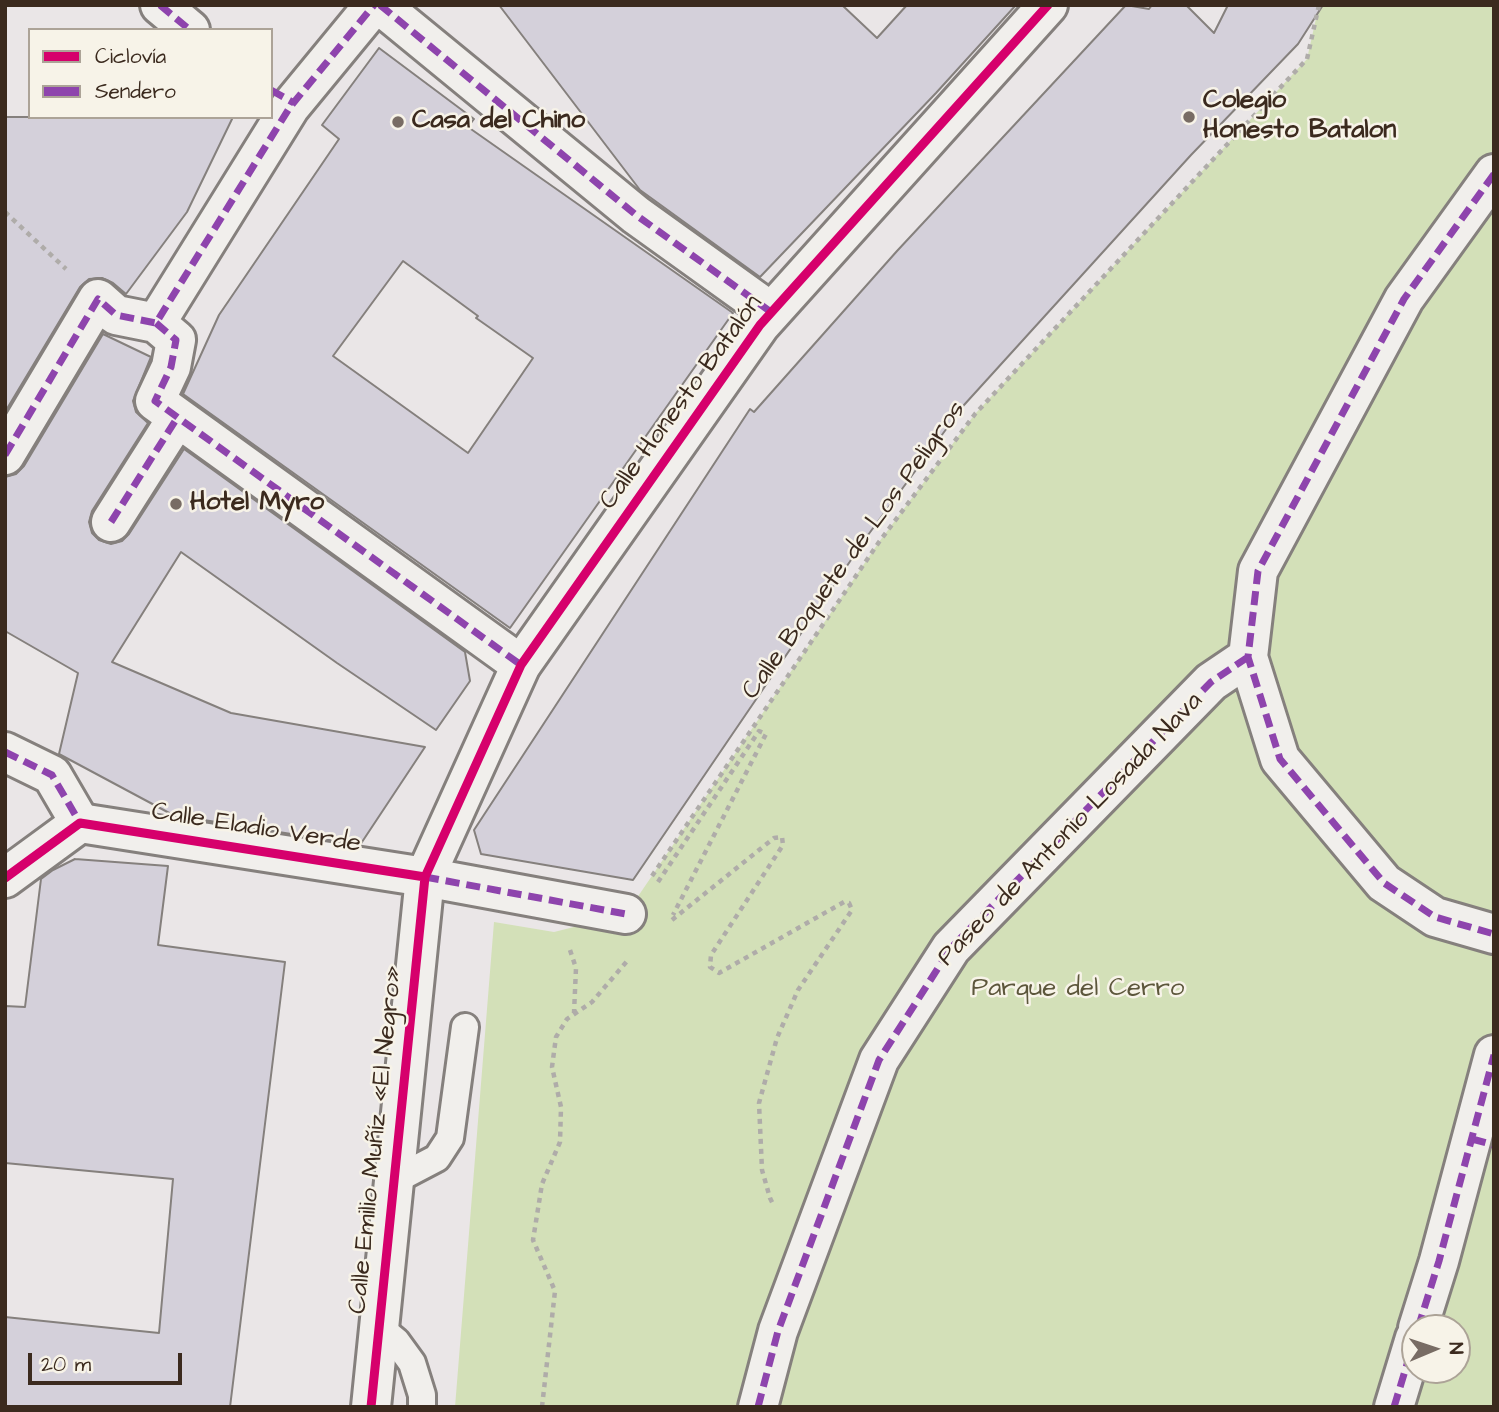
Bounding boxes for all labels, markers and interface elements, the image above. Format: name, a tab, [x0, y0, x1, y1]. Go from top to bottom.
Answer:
legend	[28, 28, 273, 119]
text: Ciclovía	[95, 42, 166, 71]
text: Sendero	[95, 77, 176, 106]
place label: Colegio Honesto Batalon	[1203, 86, 1396, 148]
place label: Casa del Chino	[412, 106, 585, 138]
marker: Colegio Honesto Batalon	[1181, 109, 1197, 125]
marker: Casa del Chino	[390, 114, 406, 130]
street label: Calle Honesto Batalón	[594, 290, 770, 516]
street label: Calle Boquete de Los Peligros	[736, 396, 974, 706]
place label: Hotel Myro	[190, 488, 324, 520]
marker: Hotel Myro	[168, 496, 184, 512]
street label: Paseo de Antonio Losada Nava	[932, 687, 1210, 973]
street label: Calle Eladio Verde	[149, 797, 363, 861]
street label: Calle Emilio Muñíz «El Negro»	[343, 964, 411, 1316]
park label: Parque del Cerro	[972, 974, 1184, 1006]
north arrow	[1401, 1314, 1471, 1384]
scale bar	[32, 1338, 186, 1382]
text: N	[1442, 1342, 1469, 1355]
text: 20 m	[41, 1350, 91, 1379]

